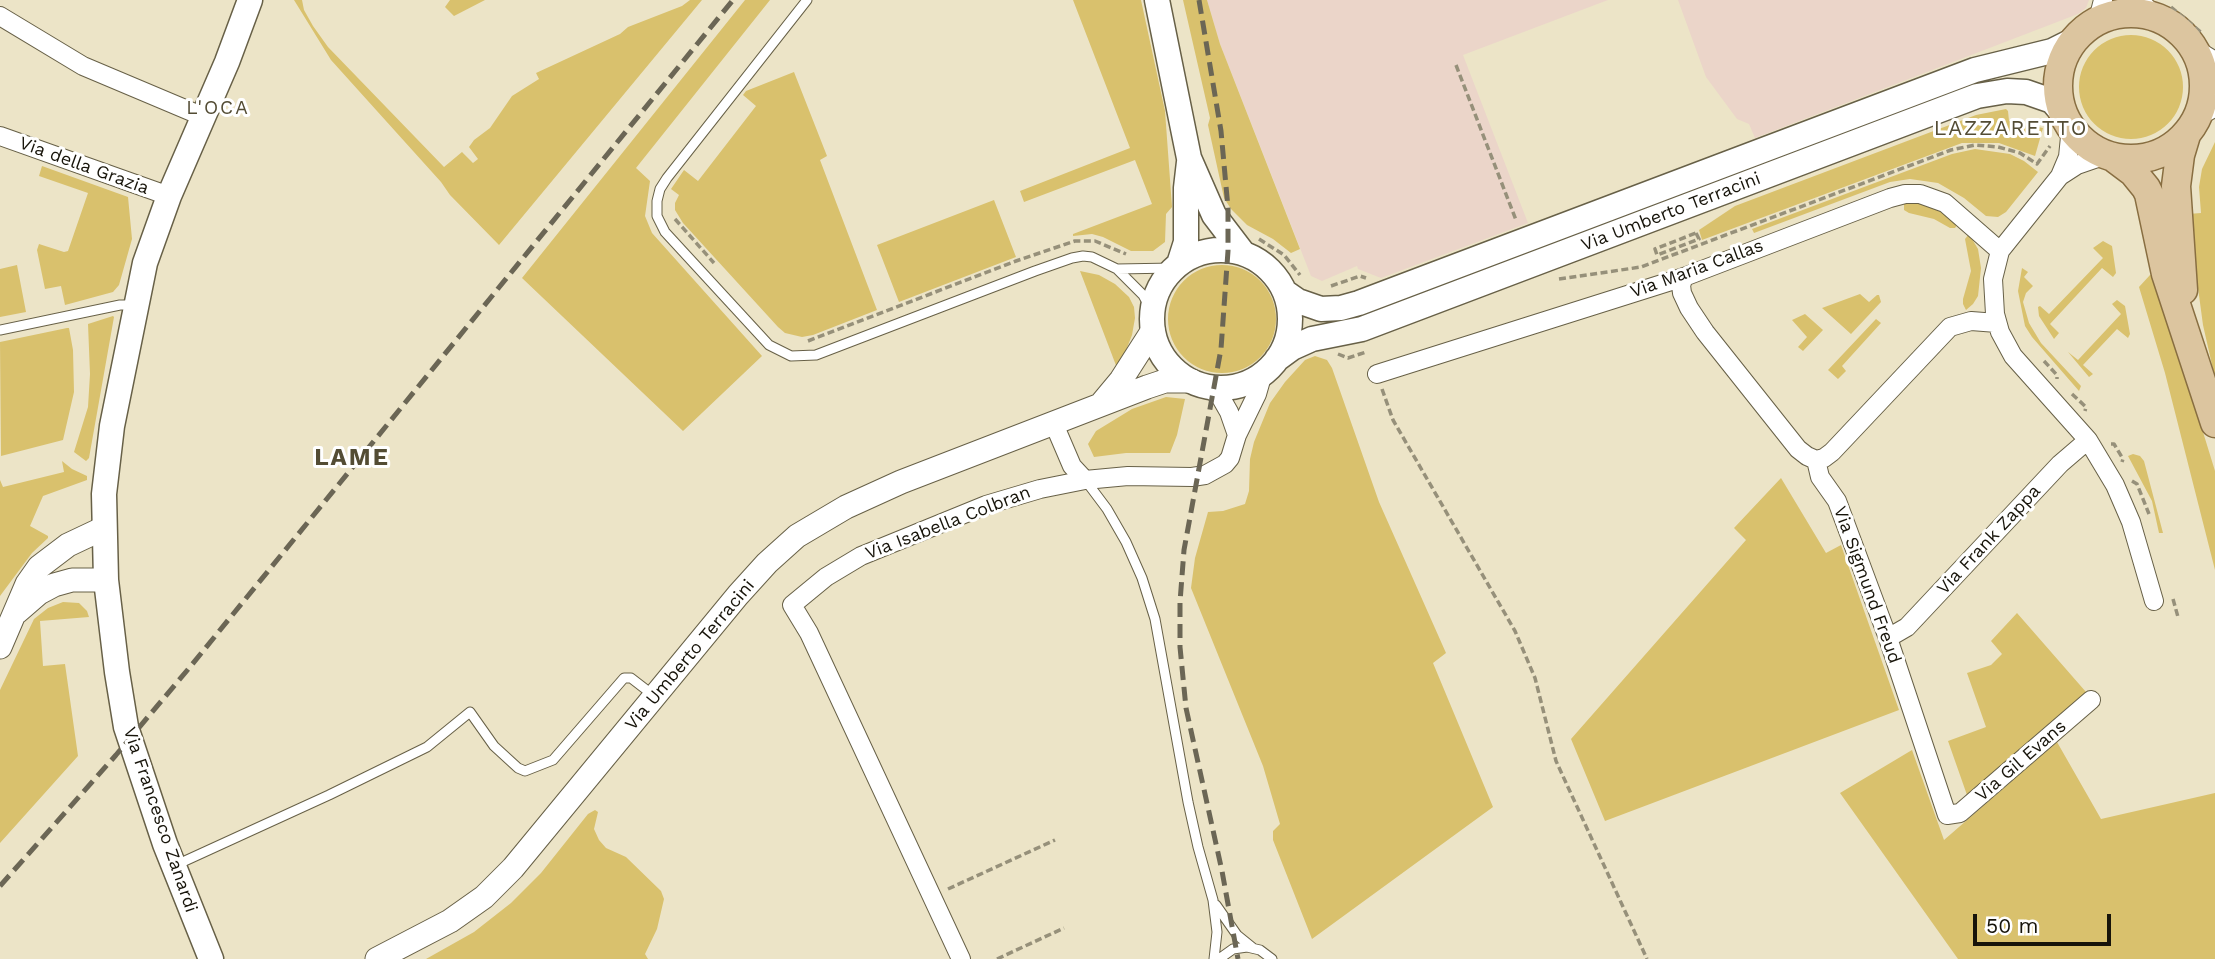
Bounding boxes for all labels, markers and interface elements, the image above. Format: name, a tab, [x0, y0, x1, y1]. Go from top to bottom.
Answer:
district label: L'OCA	[187, 97, 249, 119]
district label: LAZZARETTO	[1935, 116, 2087, 142]
street label: Via della Grazia	[16, 132, 152, 200]
street label: Via Umberto Terracini	[1578, 168, 1764, 256]
street label: Via Maria Callas	[1628, 235, 1766, 303]
district label: LAME	[315, 444, 389, 472]
street label: Via Frank Zappa	[1933, 481, 2045, 599]
street label: Via Isabella Colbran	[862, 482, 1034, 564]
street label: Via Sigmund Freud	[1829, 504, 1905, 666]
street label: Via Umberto Terracini	[621, 575, 759, 735]
street label: Via Gil Evans	[1971, 716, 2071, 806]
street label: Via Francesco Zanardi	[118, 725, 202, 915]
scale bar	[1977, 900, 2115, 944]
text: 50 m	[1986, 913, 2038, 938]

